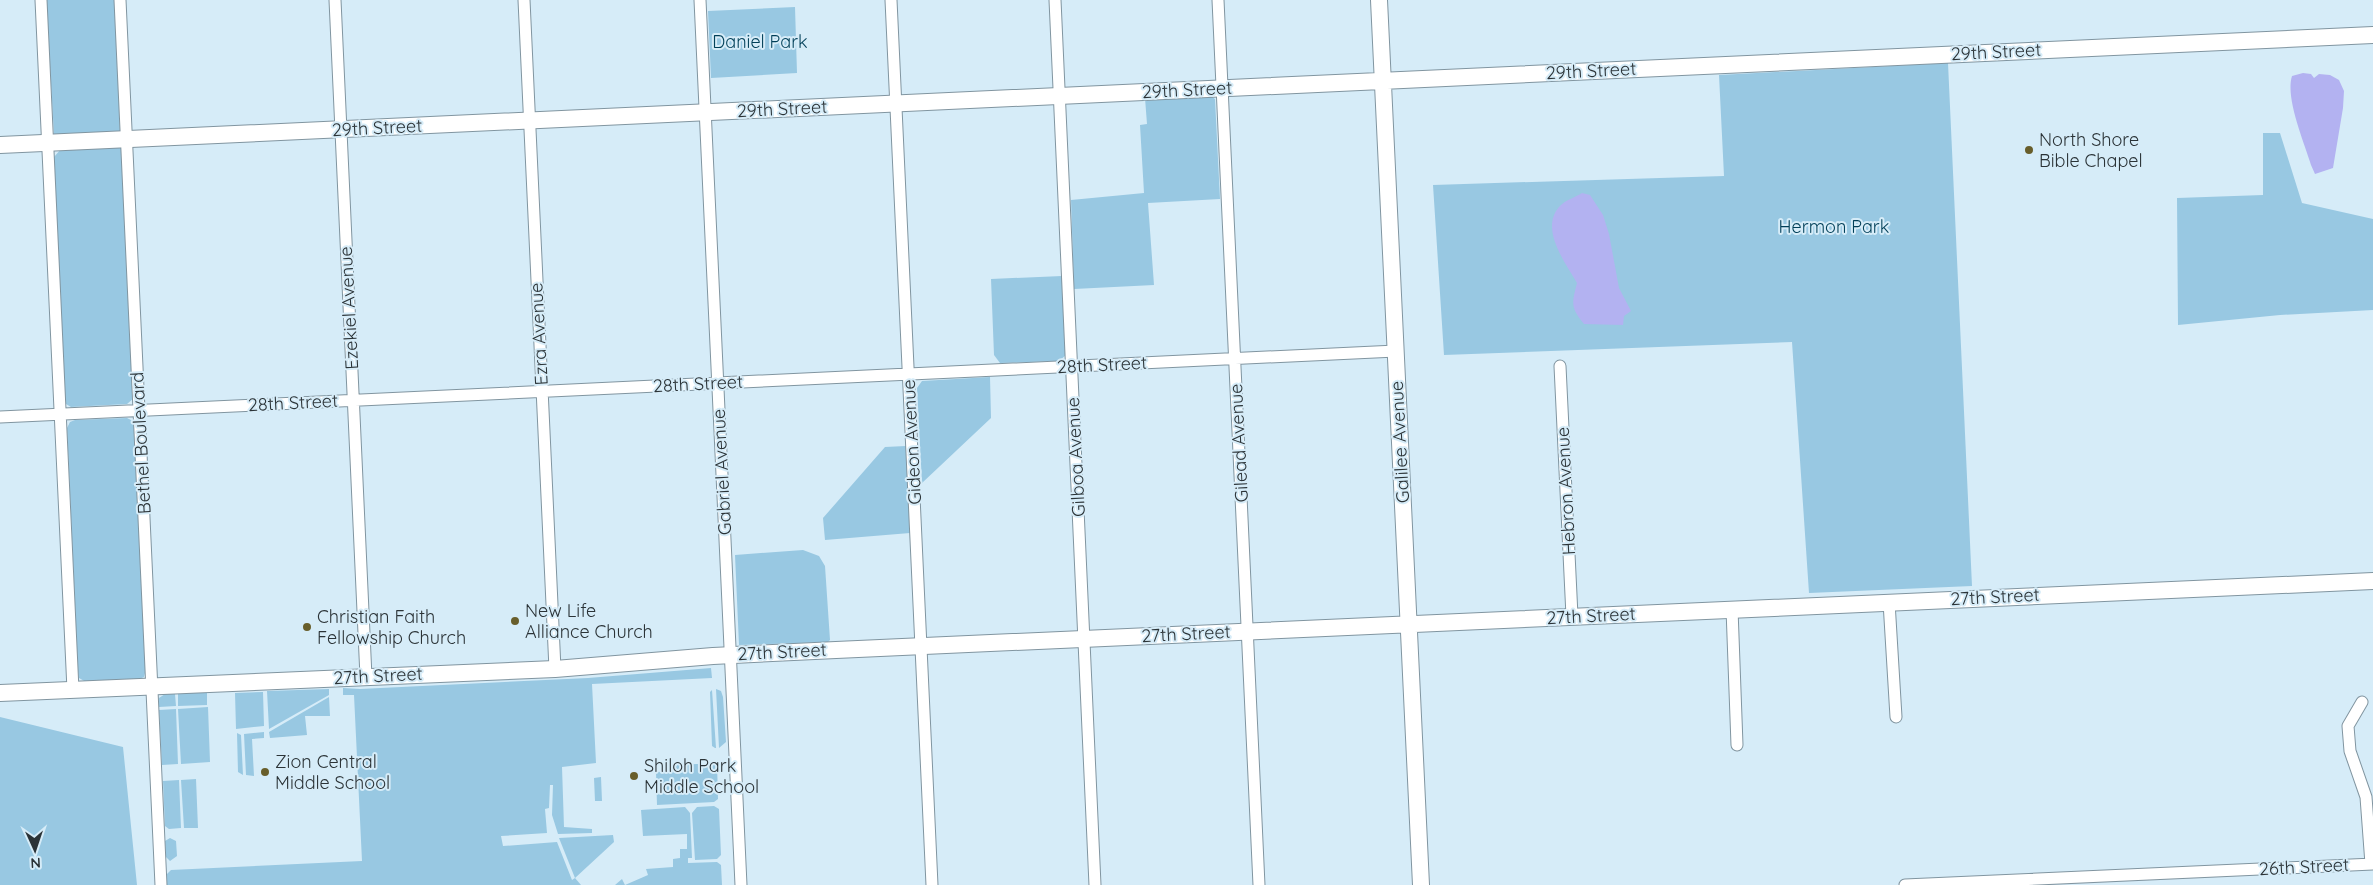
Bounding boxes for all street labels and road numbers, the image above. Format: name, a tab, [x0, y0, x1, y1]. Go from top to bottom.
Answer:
street label: 29th Street	[1950, 38, 2042, 65]
street label: 29th Street	[1545, 57, 1637, 84]
street label: 29th Street	[1141, 76, 1233, 103]
street label: 29th Street	[736, 95, 828, 122]
street label: 29th Street	[331, 114, 423, 141]
street label: Ezekiel Avenue	[334, 246, 363, 370]
street label: Ezra Avenue	[524, 282, 553, 386]
street label: 28th Street	[1056, 351, 1148, 378]
street label: 28th Street	[652, 370, 744, 397]
street label: Bethel Boulevard	[125, 371, 156, 515]
street label: Gideon Avenue	[897, 379, 926, 505]
street label: Galilee Avenue	[1385, 380, 1414, 504]
street label: Gilead Avenue	[1224, 383, 1253, 503]
street label: 28th Street	[247, 389, 339, 416]
street label: Gilboa Avenue	[1061, 397, 1090, 517]
street label: Gabriel Avenue	[707, 408, 736, 536]
street label: Hebron Avenue	[1551, 426, 1580, 556]
street label: 27th Street	[1950, 583, 2040, 610]
street label: 27th Street	[1546, 602, 1636, 629]
street label: 27th Street	[1141, 620, 1231, 647]
street label: 27th Street	[737, 638, 827, 665]
street label: 27th Street	[333, 662, 423, 689]
street label: 26th Street	[2258, 853, 2350, 880]

